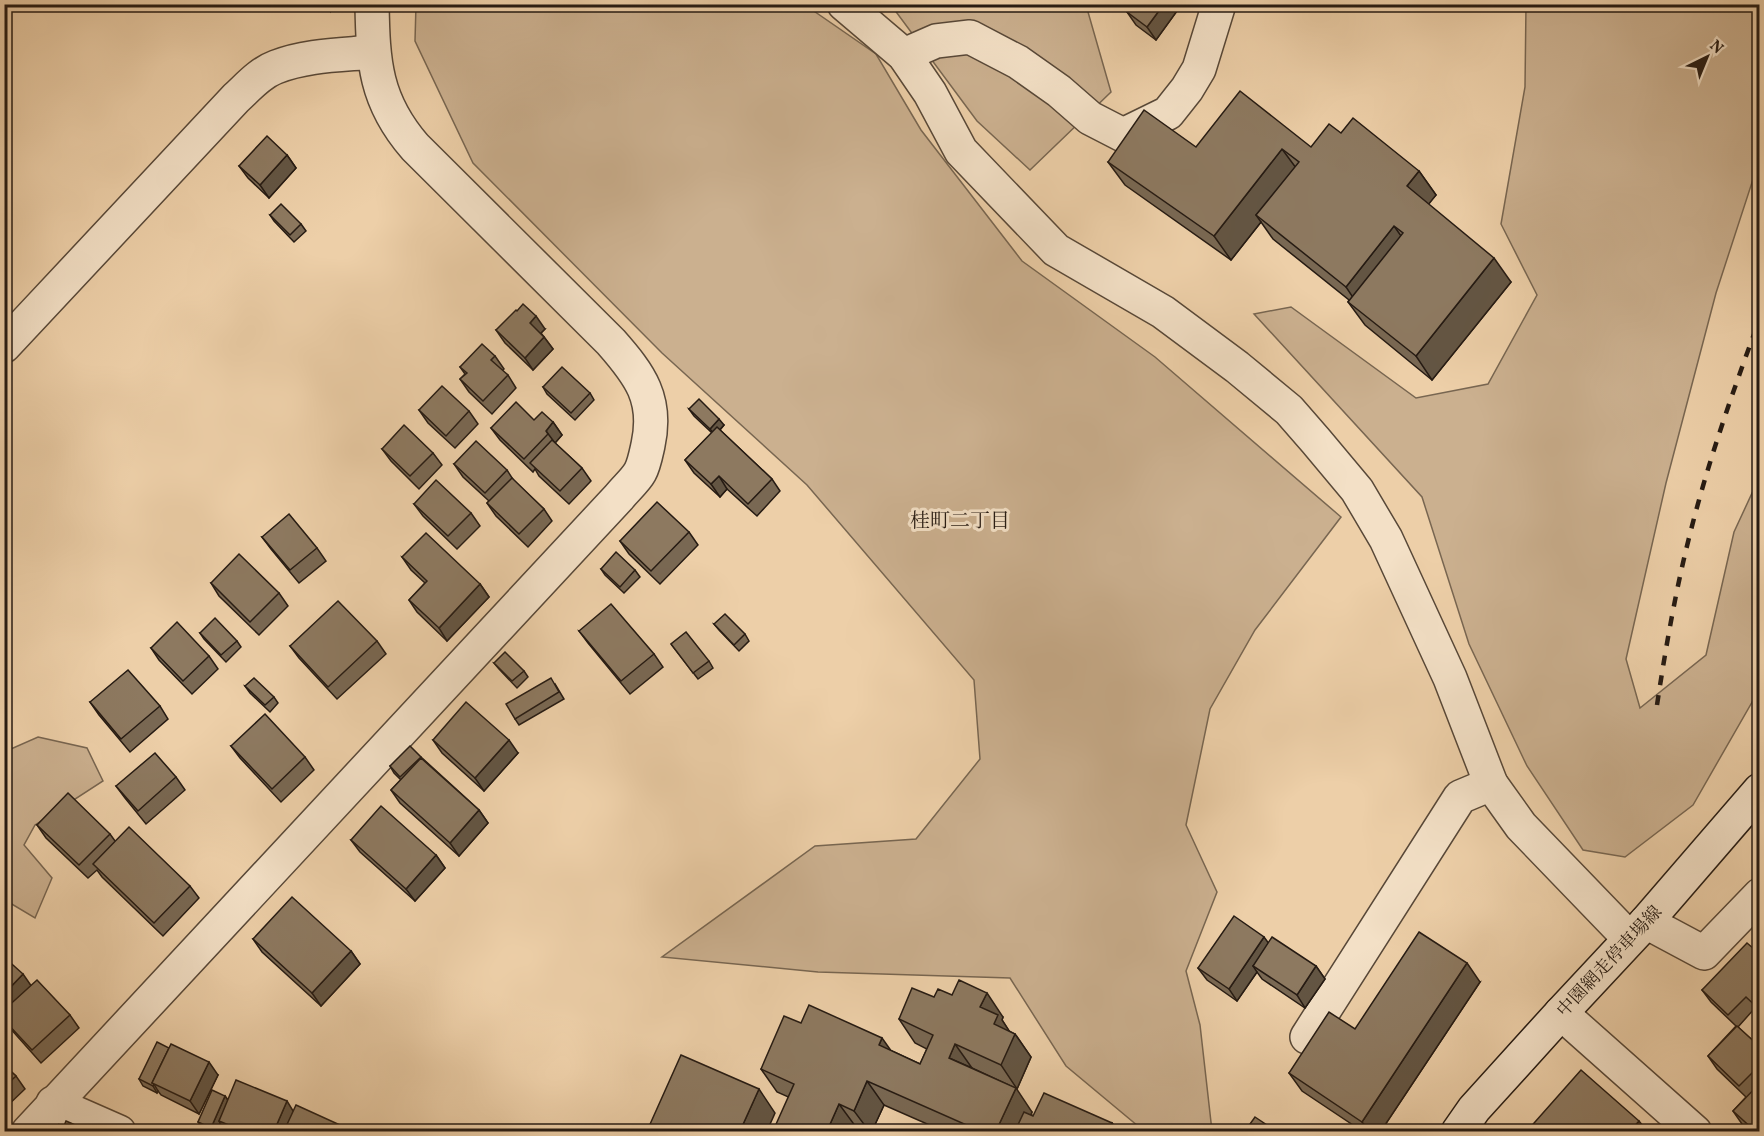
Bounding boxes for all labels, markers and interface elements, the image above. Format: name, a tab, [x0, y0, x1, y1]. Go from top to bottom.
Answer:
north arrow	[1677, 27, 1737, 87]
text: N	[1704, 35, 1728, 60]
district label: 桂町二丁目	[910, 508, 1010, 536]
street label: 中園網走停車場線	[1552, 901, 1668, 1023]

